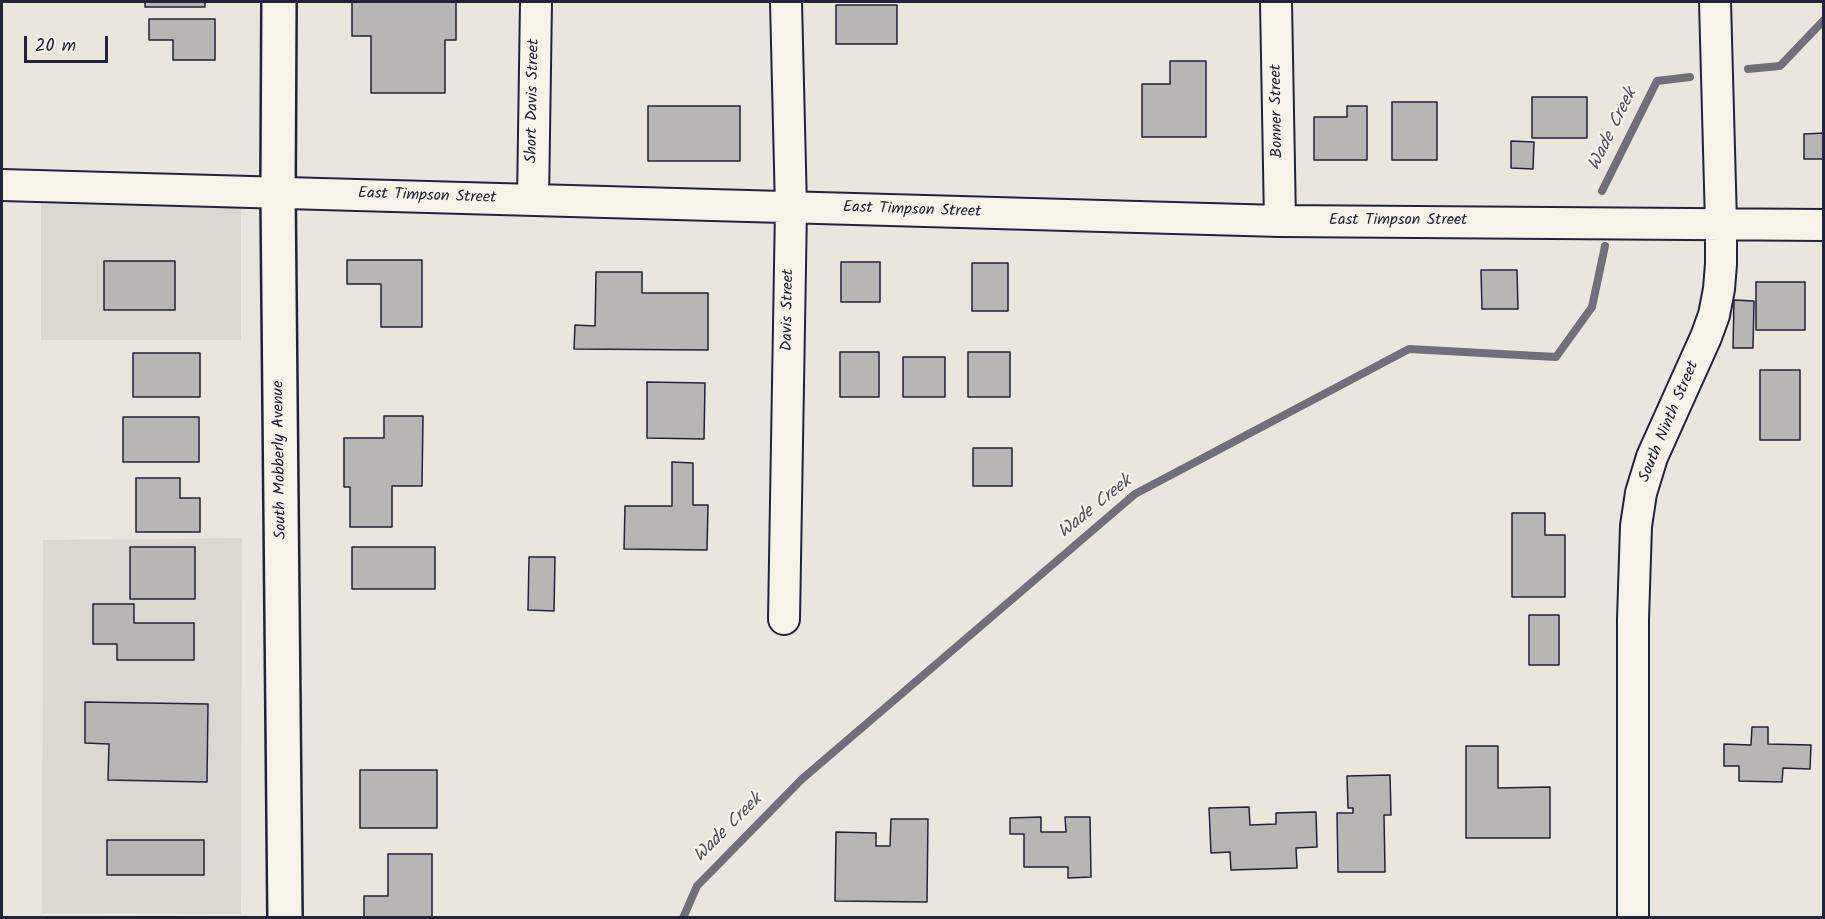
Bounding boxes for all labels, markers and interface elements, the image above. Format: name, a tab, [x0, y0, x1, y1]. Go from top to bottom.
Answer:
scale bar	[27, 24, 111, 62]
text: 20 m	[35, 32, 76, 61]
street label: Short Davis Street	[523, 39, 545, 163]
street label: Bonner Street	[1268, 64, 1288, 158]
water label: Wade Creek	[1585, 86, 1643, 174]
street label: East Timpson Street	[357, 185, 497, 209]
street label: East Timpson Street	[842, 199, 982, 223]
street label: East Timpson Street	[1329, 211, 1467, 231]
street label: Davis Street	[779, 269, 799, 351]
street label: South Ninth Street	[1636, 359, 1704, 485]
street label: South Mobberly Avenue	[270, 380, 292, 540]
water label: Wade Creek	[1055, 472, 1137, 544]
water label: Wade Creek	[690, 790, 768, 868]

